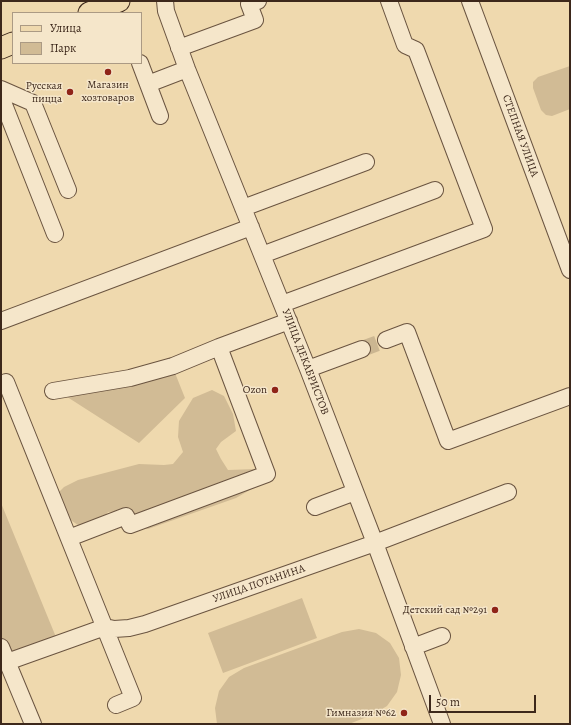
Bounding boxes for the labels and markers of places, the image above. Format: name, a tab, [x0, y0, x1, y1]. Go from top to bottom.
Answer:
marker: Магазин хозтоваров	[103, 67, 113, 77]
place label: Магазин хозтоваров	[82, 78, 134, 104]
place label: Русская пицца	[26, 79, 62, 105]
marker: Русская пицца	[65, 87, 75, 97]
place label: Ozon	[243, 383, 267, 397]
marker: Ozon	[270, 385, 280, 395]
place label: Детский сад №291	[403, 603, 487, 617]
marker: Детский сад №291	[490, 605, 500, 615]
place label: Гимназия №62	[326, 706, 396, 720]
marker: Гимназия №62	[399, 708, 409, 718]

